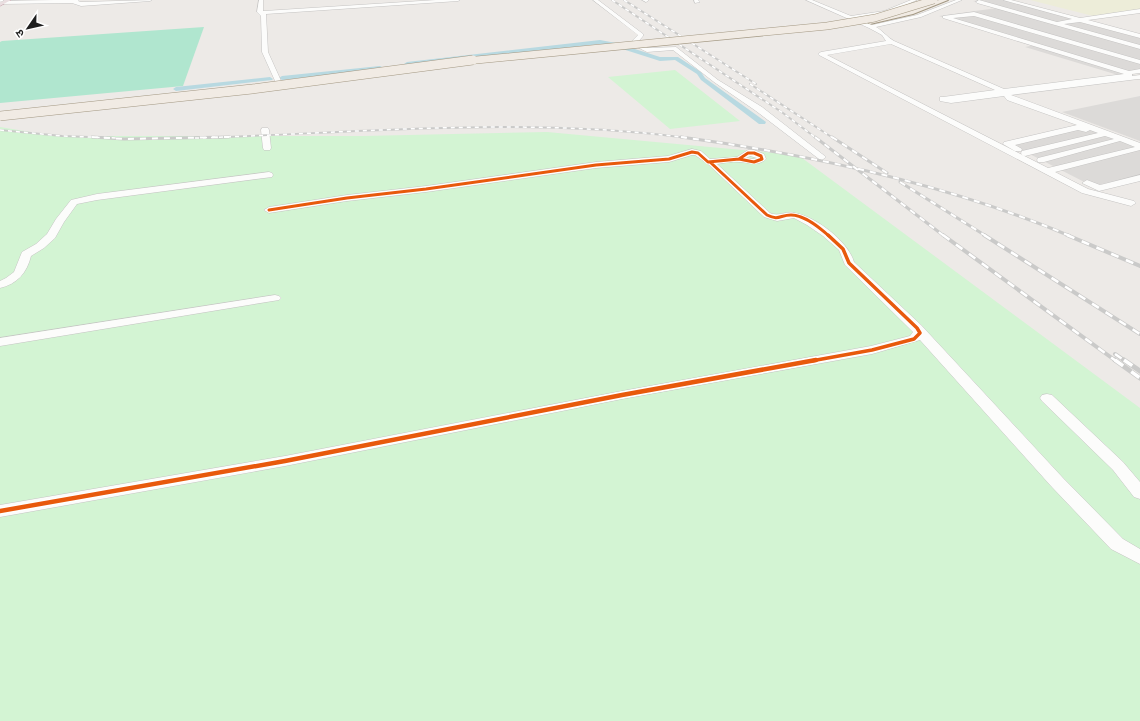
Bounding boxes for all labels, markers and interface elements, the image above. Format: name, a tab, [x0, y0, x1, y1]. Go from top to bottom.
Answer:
north arrow	[8, 8, 48, 48]
text: उ	[12, 27, 26, 40]

